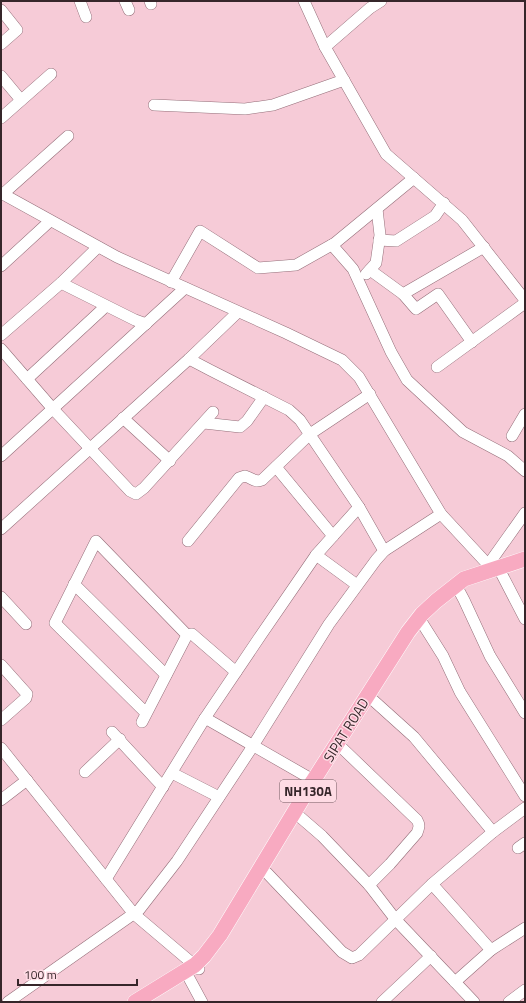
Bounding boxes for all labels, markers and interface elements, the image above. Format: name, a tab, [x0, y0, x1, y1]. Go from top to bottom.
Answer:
street label: SIPAT ROAD	[318, 694, 374, 766]
road number: NH130A	[280, 780, 336, 802]
scale bar	[18, 961, 137, 987]
text: 100 m	[24, 965, 57, 984]

